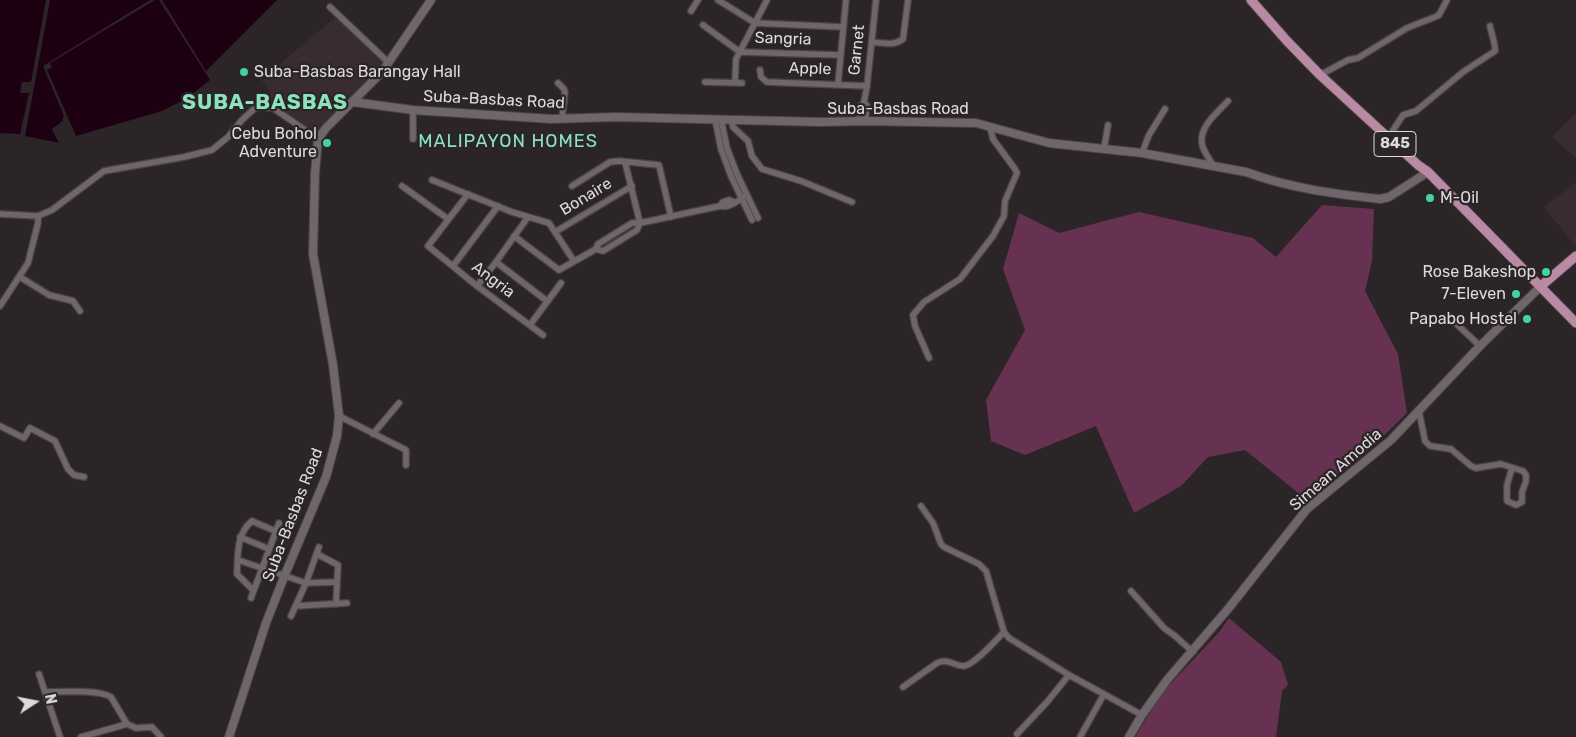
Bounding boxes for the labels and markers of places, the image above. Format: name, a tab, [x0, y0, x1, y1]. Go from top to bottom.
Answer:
place label: Suba-Basbas Barangay Hall	[254, 62, 461, 82]
marker: Suba-Basbas Barangay Hall	[238, 66, 250, 78]
place label: Cebu Bohol Adventure	[232, 124, 317, 162]
marker: Cebu Bohol Adventure	[321, 137, 333, 149]
place label: M-Oil	[1440, 188, 1479, 208]
marker: M-Oil	[1424, 192, 1436, 204]
place label: Rose Bakeshop	[1422, 262, 1536, 282]
marker: Rose Bakeshop	[1540, 266, 1552, 278]
place label: 7-Eleven	[1441, 284, 1506, 304]
marker: 7-Eleven	[1510, 288, 1522, 300]
place label: Papabo Hostel	[1409, 309, 1517, 329]
marker: Papabo Hostel	[1521, 313, 1533, 325]

